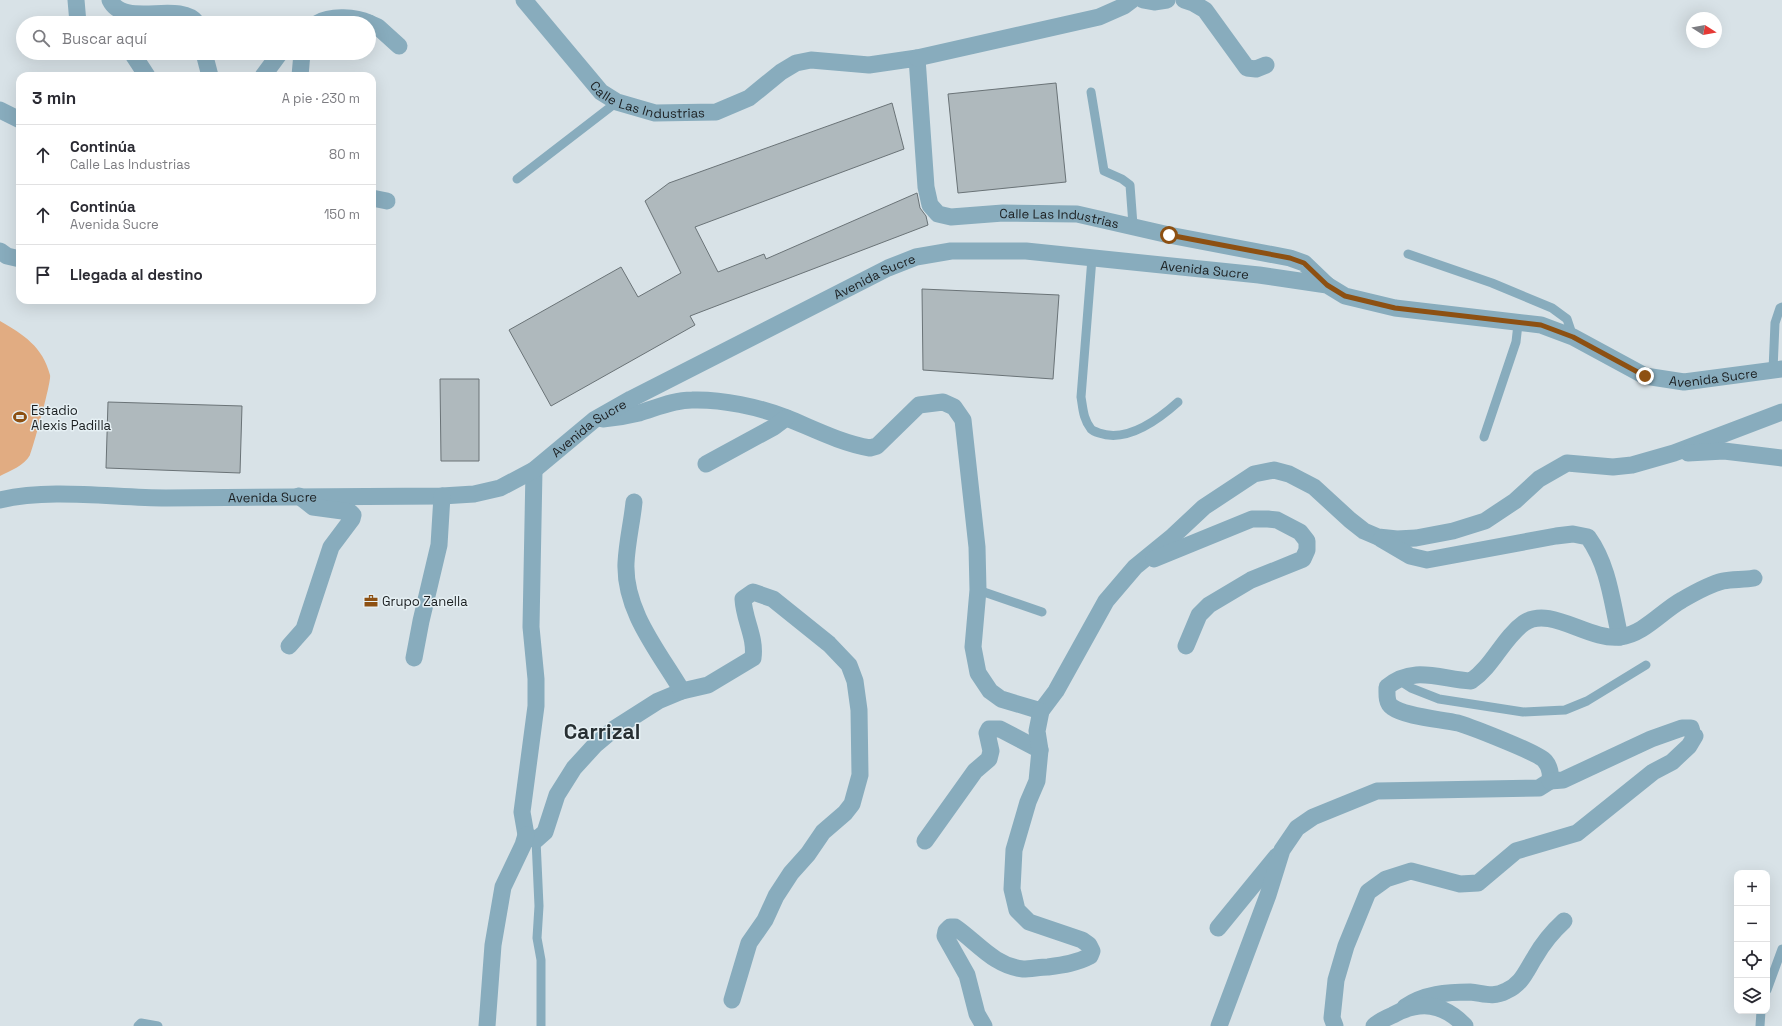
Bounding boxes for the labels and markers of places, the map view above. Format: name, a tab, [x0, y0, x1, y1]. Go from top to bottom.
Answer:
place label: Estadio Alexis Padilla	[31, 402, 112, 434]
sports icon: Estadio Alexis Padilla	[12, 409, 28, 425]
office icon: Grupo Zanella	[363, 593, 379, 609]
place label: Grupo Zanella	[382, 593, 468, 610]

